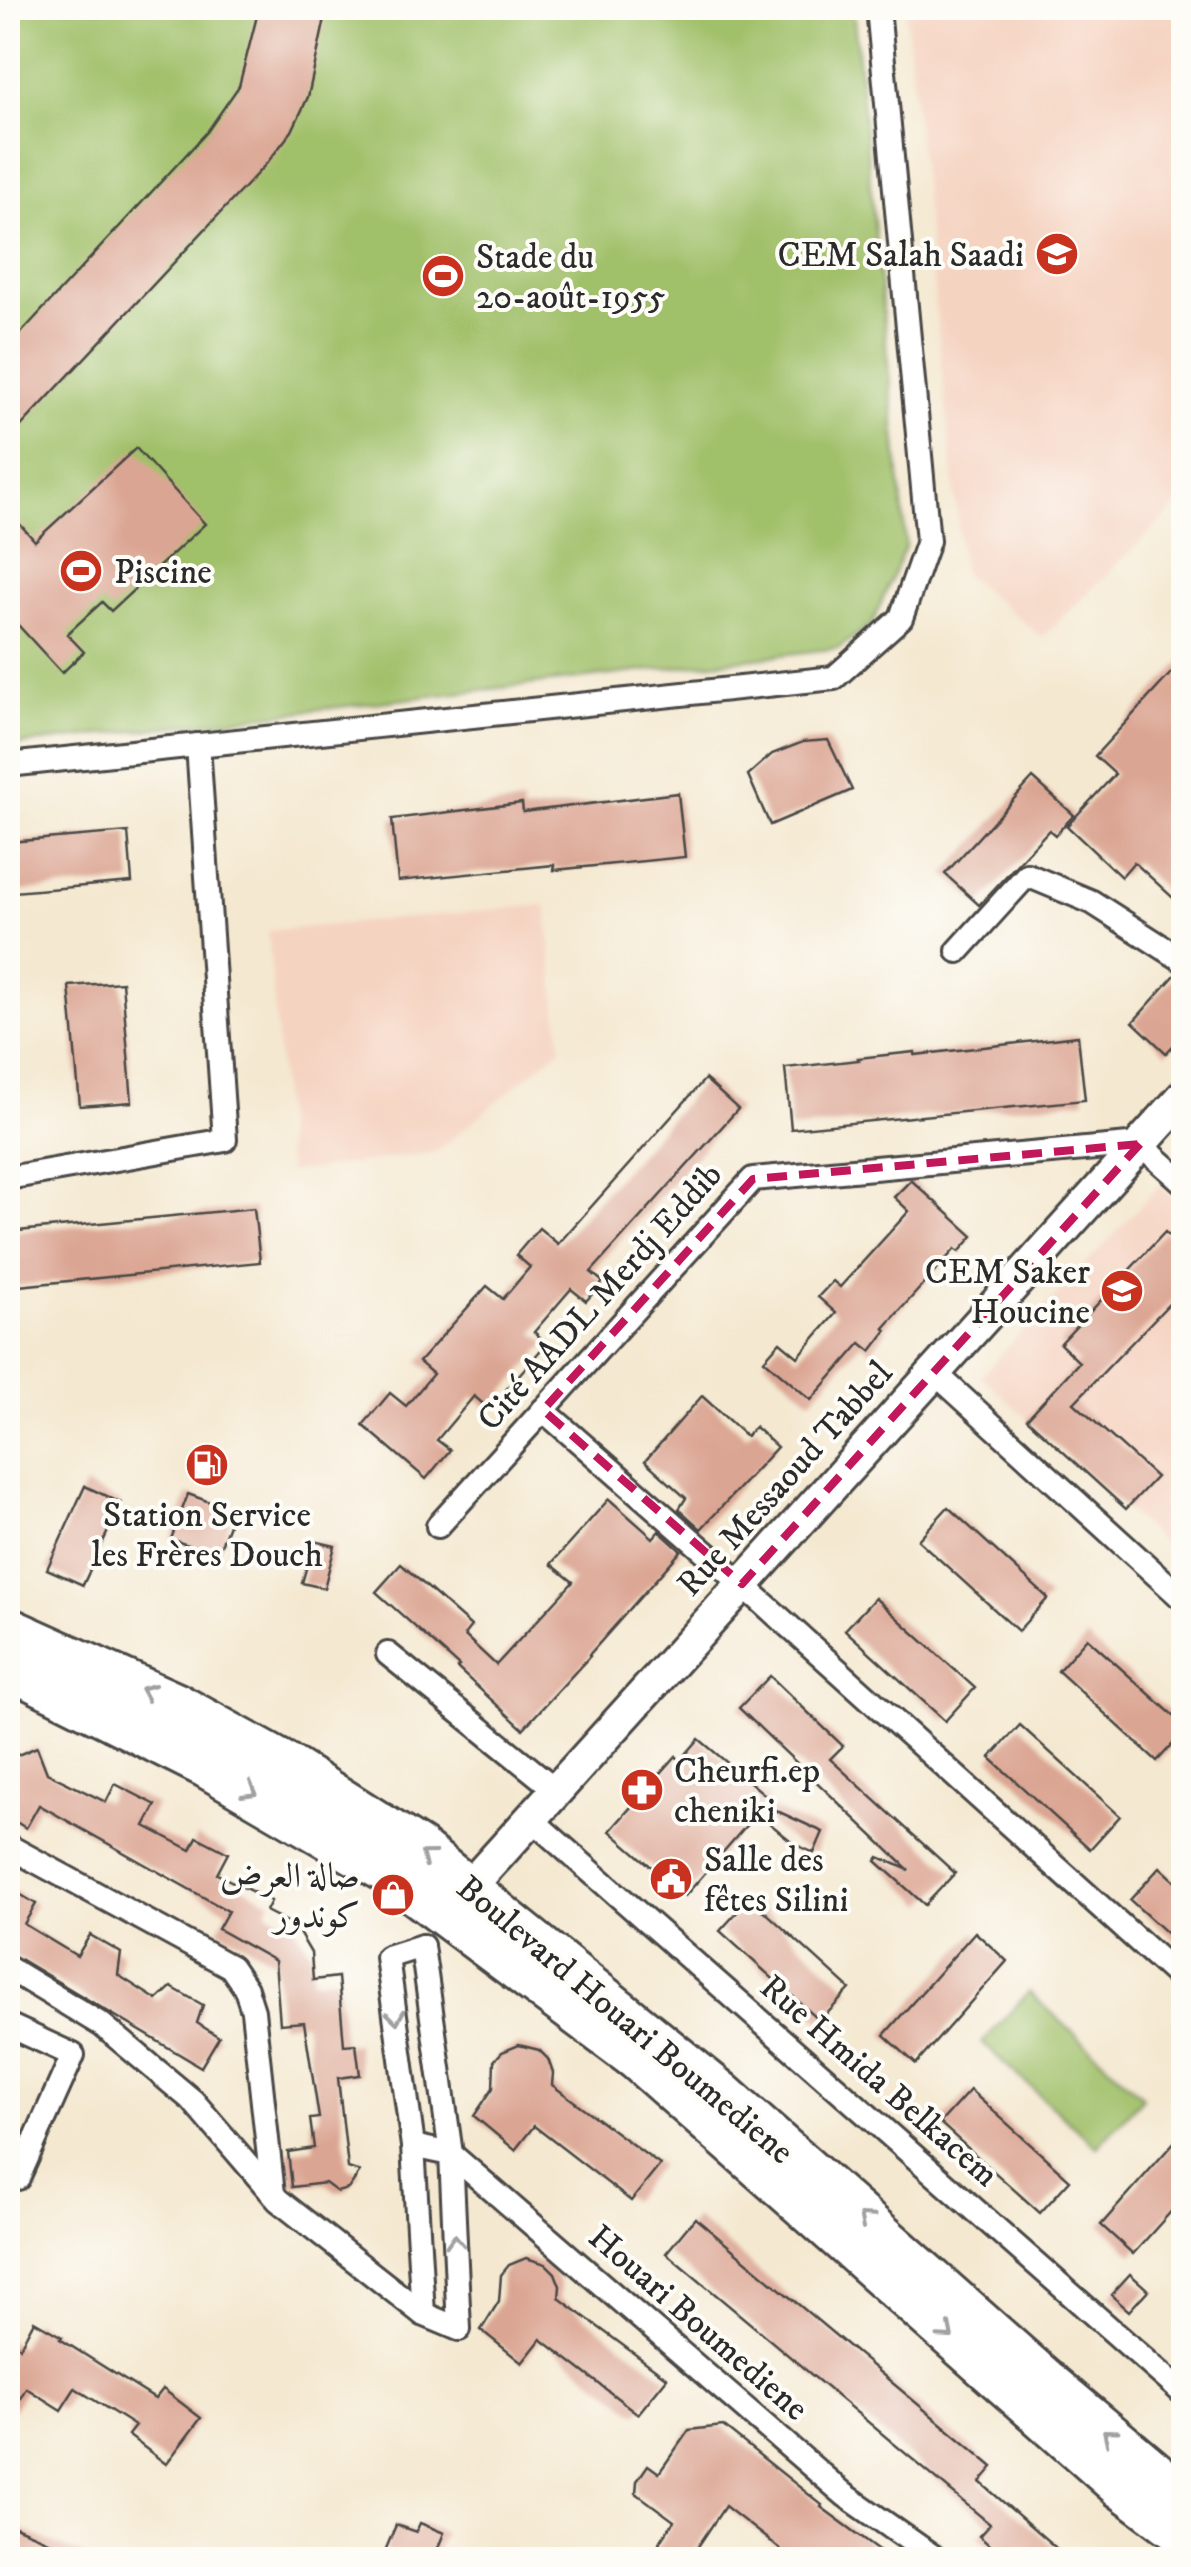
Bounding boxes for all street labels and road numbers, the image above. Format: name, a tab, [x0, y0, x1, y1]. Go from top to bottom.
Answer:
street label: Cité AADL Merdj Eddib	[469, 1154, 732, 1440]
street label: Rue Messaoud Tabbel	[668, 1352, 903, 1606]
street label: Boulevard Houari Boumediene	[447, 1867, 802, 2175]
street label: Rue Hmida Belkacem	[750, 1966, 1007, 2197]
street label: Houari Boumediene	[579, 2216, 817, 2431]

